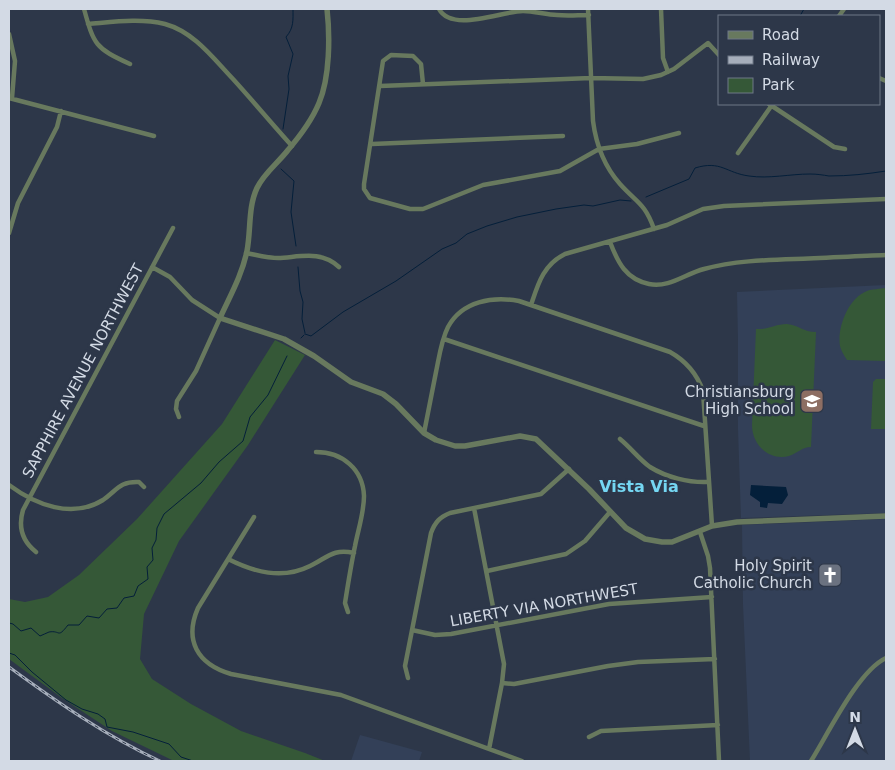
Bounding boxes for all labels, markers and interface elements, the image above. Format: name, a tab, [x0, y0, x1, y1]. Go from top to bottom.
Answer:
legend	[718, 15, 880, 105]
text: Road	[762, 26, 800, 44]
text: Railway	[762, 51, 820, 69]
text: Park	[762, 76, 795, 94]
street label: SAPPHIRE AVENUE NORTHWEST	[19, 260, 148, 481]
place label: Christiansburg High School	[685, 383, 794, 418]
school or university icon: Christiansburg High School	[799, 388, 825, 414]
district label: Vista Via	[599, 477, 679, 496]
place label: Holy Spirit Catholic Church	[693, 557, 812, 592]
church icon: Holy Spirit Catholic Church	[817, 562, 843, 588]
street label: LIBERTY VIA NORTHWEST	[449, 579, 640, 630]
north arrow	[830, 705, 880, 755]
text: N	[849, 709, 861, 725]

